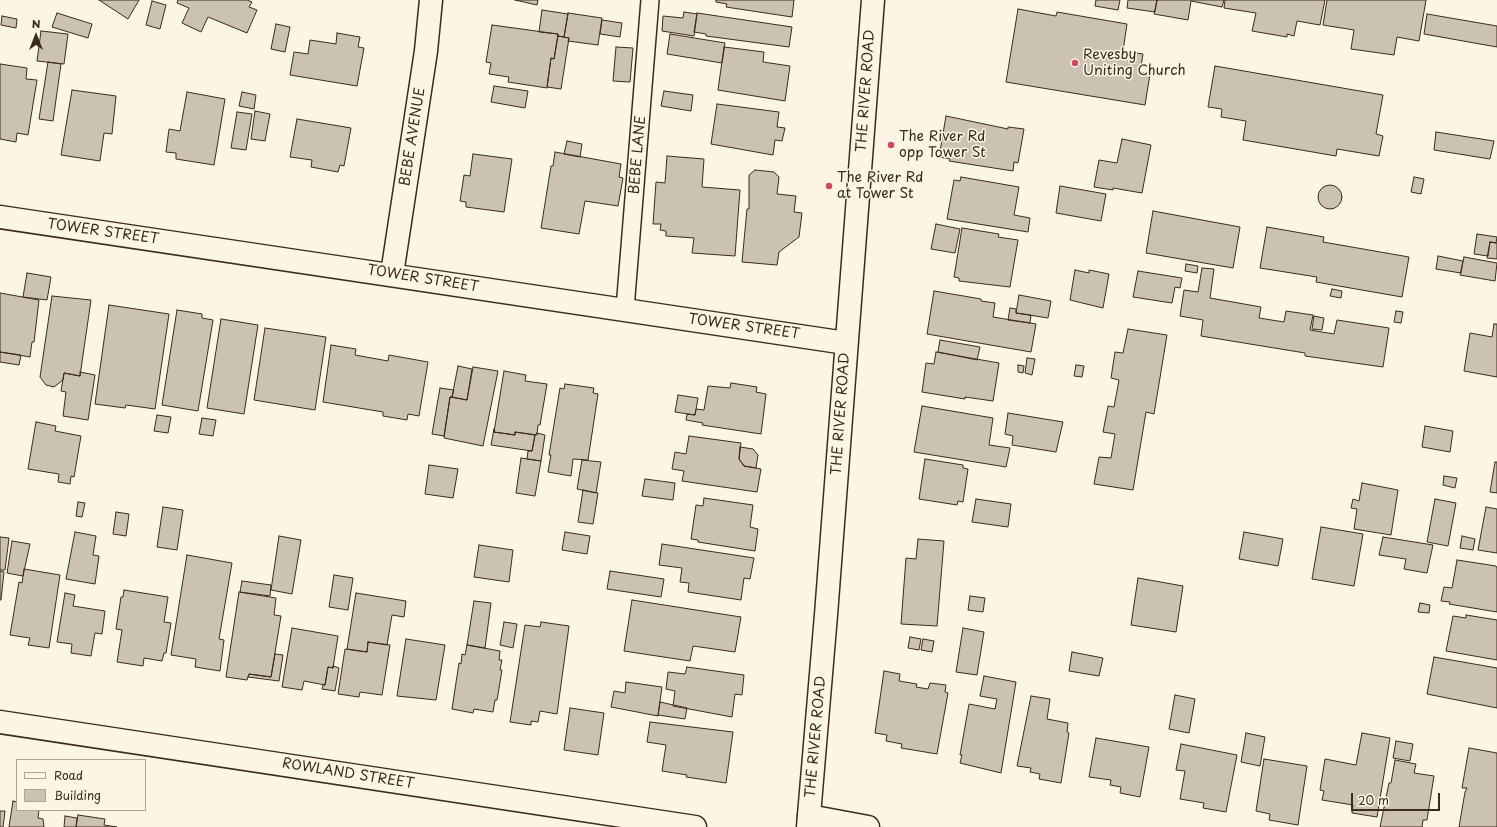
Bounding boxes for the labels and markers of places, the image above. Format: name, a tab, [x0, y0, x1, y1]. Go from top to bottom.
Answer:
place label: Revesby Uniting Church	[1083, 47, 1186, 80]
marker: Revesby Uniting Church	[1070, 58, 1080, 68]
place label: The River Rd opp Tower St	[899, 129, 986, 162]
marker: The River Rd opp Tower St	[886, 140, 896, 150]
place label: The River Rd at Tower St	[837, 170, 923, 202]
marker: The River Rd at Tower St	[824, 181, 834, 191]

